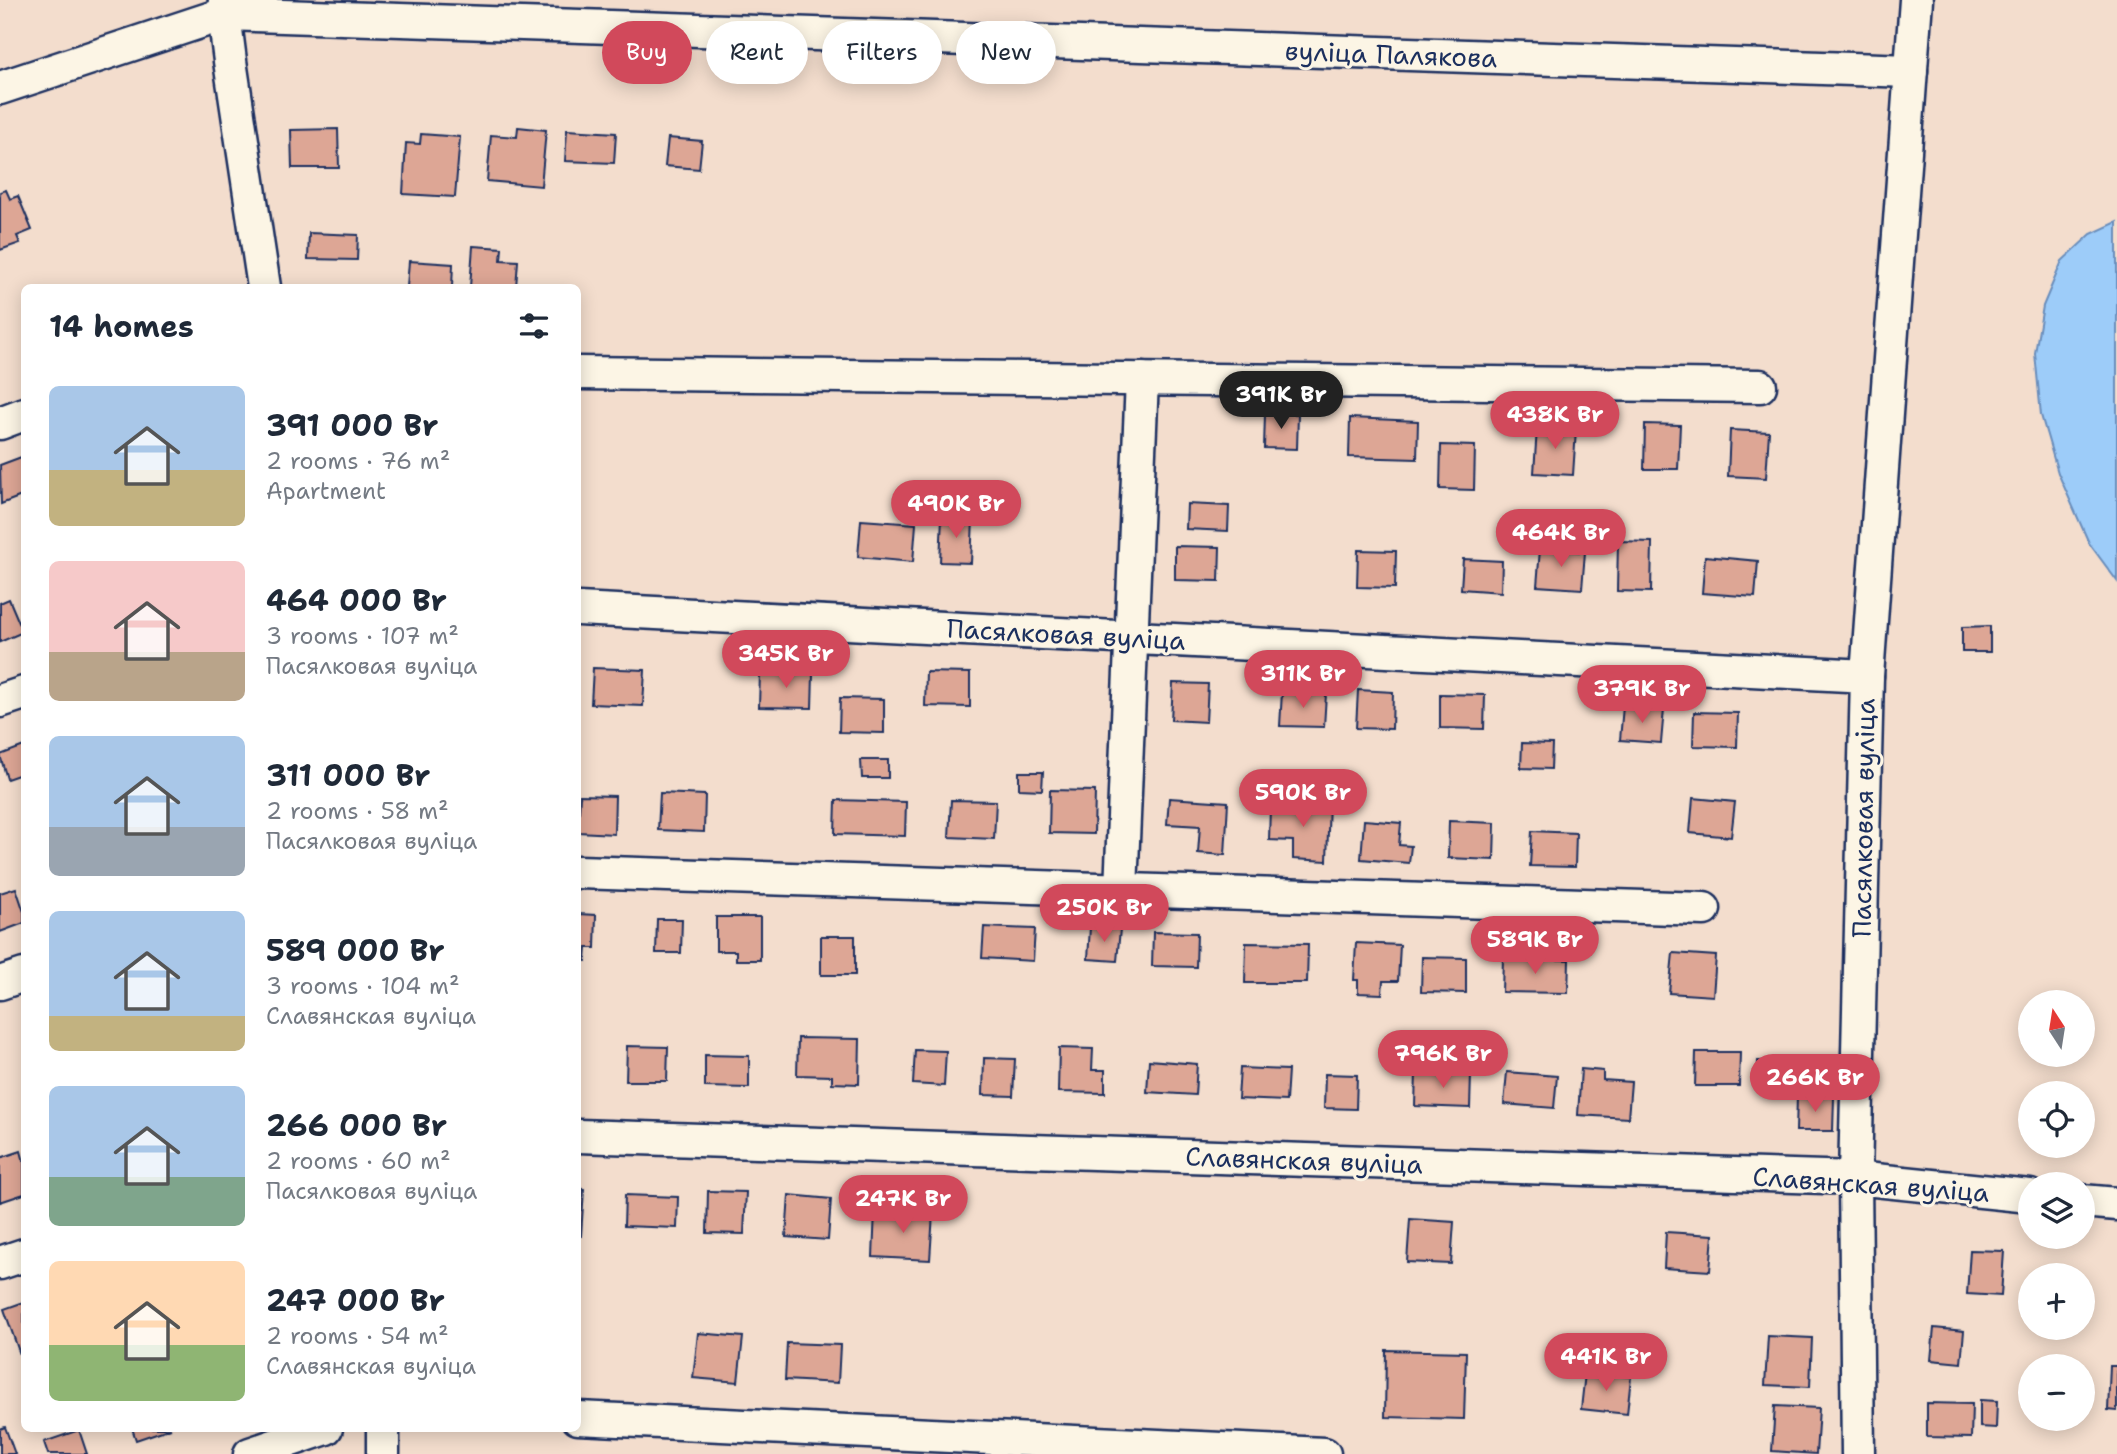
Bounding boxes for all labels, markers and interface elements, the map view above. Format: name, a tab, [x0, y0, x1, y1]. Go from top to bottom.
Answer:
chip: Buy	[602, 21, 692, 84]
chip: Rent	[706, 21, 808, 84]
chip: Filters	[822, 21, 942, 84]
chip: New	[956, 21, 1056, 84]
street label: вуліца Палякова	[1284, 33, 1498, 75]
text: 14 homes	[49, 306, 194, 347]
icon: filters	[515, 307, 553, 345]
pin: 391K Br	[1216, 372, 1346, 431]
text: 391K Br	[1235, 379, 1327, 409]
pin: 438K Br	[1490, 392, 1620, 451]
text: 438K Br	[1506, 399, 1604, 429]
text: 391 000 Br	[266, 405, 438, 446]
icon: home	[105, 414, 189, 498]
text: 2 rooms · 76 m²	[266, 446, 450, 476]
text: Apartment	[266, 476, 386, 506]
pin: 490K Br	[891, 480, 1021, 540]
text: 490K Br	[907, 488, 1005, 518]
pin: 464K Br	[1496, 510, 1626, 569]
text: 464K Br	[1512, 517, 1610, 547]
text: 464 000 Br	[266, 580, 447, 621]
icon: home	[105, 589, 189, 673]
street label: Пасялковая вуліца	[946, 610, 1186, 658]
text: 3 rooms · 107 m²	[266, 621, 459, 651]
pin: 345K Br	[721, 630, 851, 690]
text: 345K Br	[738, 638, 834, 668]
pin: 311K Br	[1238, 650, 1368, 710]
text: Пасялковая вуліца	[266, 651, 477, 681]
text: 311K Br	[1260, 658, 1346, 688]
pin: 379K Br	[1577, 666, 1707, 725]
text: 379K Br	[1593, 673, 1691, 703]
street label: Пасялковая вуліца	[1843, 698, 1883, 938]
text: 311 000 Br	[266, 755, 430, 796]
icon: home	[105, 764, 189, 848]
pin: 590K Br	[1238, 770, 1368, 829]
text: 590K Br	[1255, 777, 1351, 807]
text: 2 rooms · 58 m²	[266, 796, 449, 826]
text: Пасялковая вуліца	[266, 826, 477, 856]
pin: 250K Br	[1039, 884, 1169, 944]
text: 250K Br	[1056, 892, 1152, 922]
pin: 589K Br	[1470, 916, 1600, 976]
text: 589K Br	[1487, 924, 1583, 954]
text: 589 000 Br	[266, 930, 445, 971]
icon: home	[105, 939, 189, 1023]
text: 3 rooms · 104 m²	[266, 971, 459, 1001]
north arrow	[2018, 990, 2095, 1068]
map controls	[2018, 990, 2095, 1431]
text: Славянская вуліца	[266, 1001, 476, 1031]
pin: 796K Br	[1378, 1030, 1508, 1090]
text: 796K Br	[1394, 1038, 1492, 1068]
pin: 266K Br	[1750, 1054, 1880, 1114]
text: 266K Br	[1766, 1062, 1864, 1092]
button: locate	[2018, 1081, 2095, 1158]
text: 266 000 Br	[266, 1105, 447, 1146]
icon: home	[105, 1114, 189, 1198]
street label: Славянская вуліца	[1185, 1138, 1423, 1182]
text: 2 rooms · 60 m²	[266, 1146, 451, 1176]
street label: Славянская вуліца	[1751, 1158, 1991, 1210]
button: layers	[2018, 1172, 2095, 1249]
text: Пасялковая вуліца	[266, 1176, 477, 1206]
pin: 247K Br	[838, 1176, 968, 1235]
text: 247K Br	[855, 1183, 951, 1213]
button: +	[2018, 1263, 2095, 1340]
text: 247 000 Br	[266, 1280, 445, 1321]
icon: home	[105, 1289, 189, 1373]
text: 2 rooms · 54 m²	[266, 1321, 449, 1351]
pin: 441K Br	[1541, 1334, 1671, 1393]
text: 441K Br	[1560, 1341, 1652, 1371]
text: Славянская вуліца	[266, 1351, 476, 1381]
button: −	[2018, 1354, 2095, 1431]

